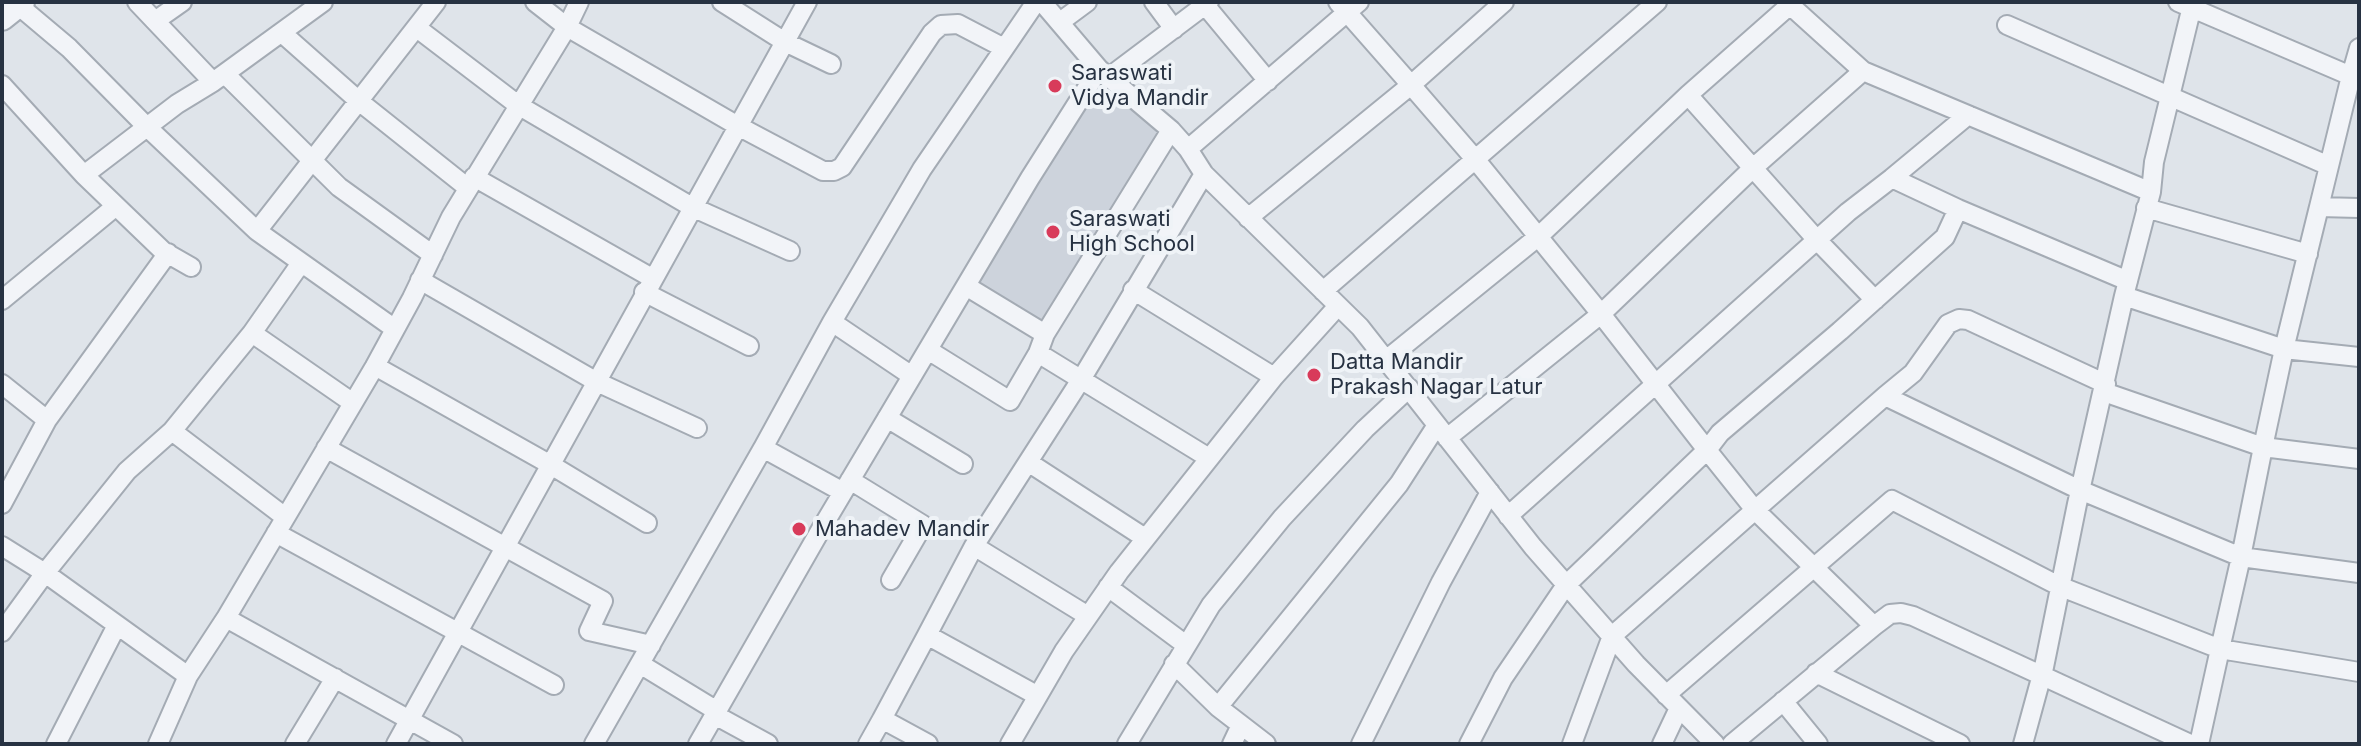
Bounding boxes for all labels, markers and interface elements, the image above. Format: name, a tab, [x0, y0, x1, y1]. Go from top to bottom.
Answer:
place label: Saraswati Vidya Mandir	[1071, 60, 1208, 112]
marker: Saraswati Vidya Mandir	[1046, 77, 1064, 95]
place label: Saraswati High School	[1069, 206, 1195, 258]
marker: Saraswati High School	[1044, 223, 1062, 241]
place label: Datta Mandir Prakash Nagar Latur	[1330, 349, 1542, 400]
marker: Datta Mandir Prakash Nagar Latur	[1305, 366, 1323, 384]
place label: Mahadev Mandir	[815, 516, 989, 542]
marker: Mahadev Mandir	[790, 520, 808, 538]

